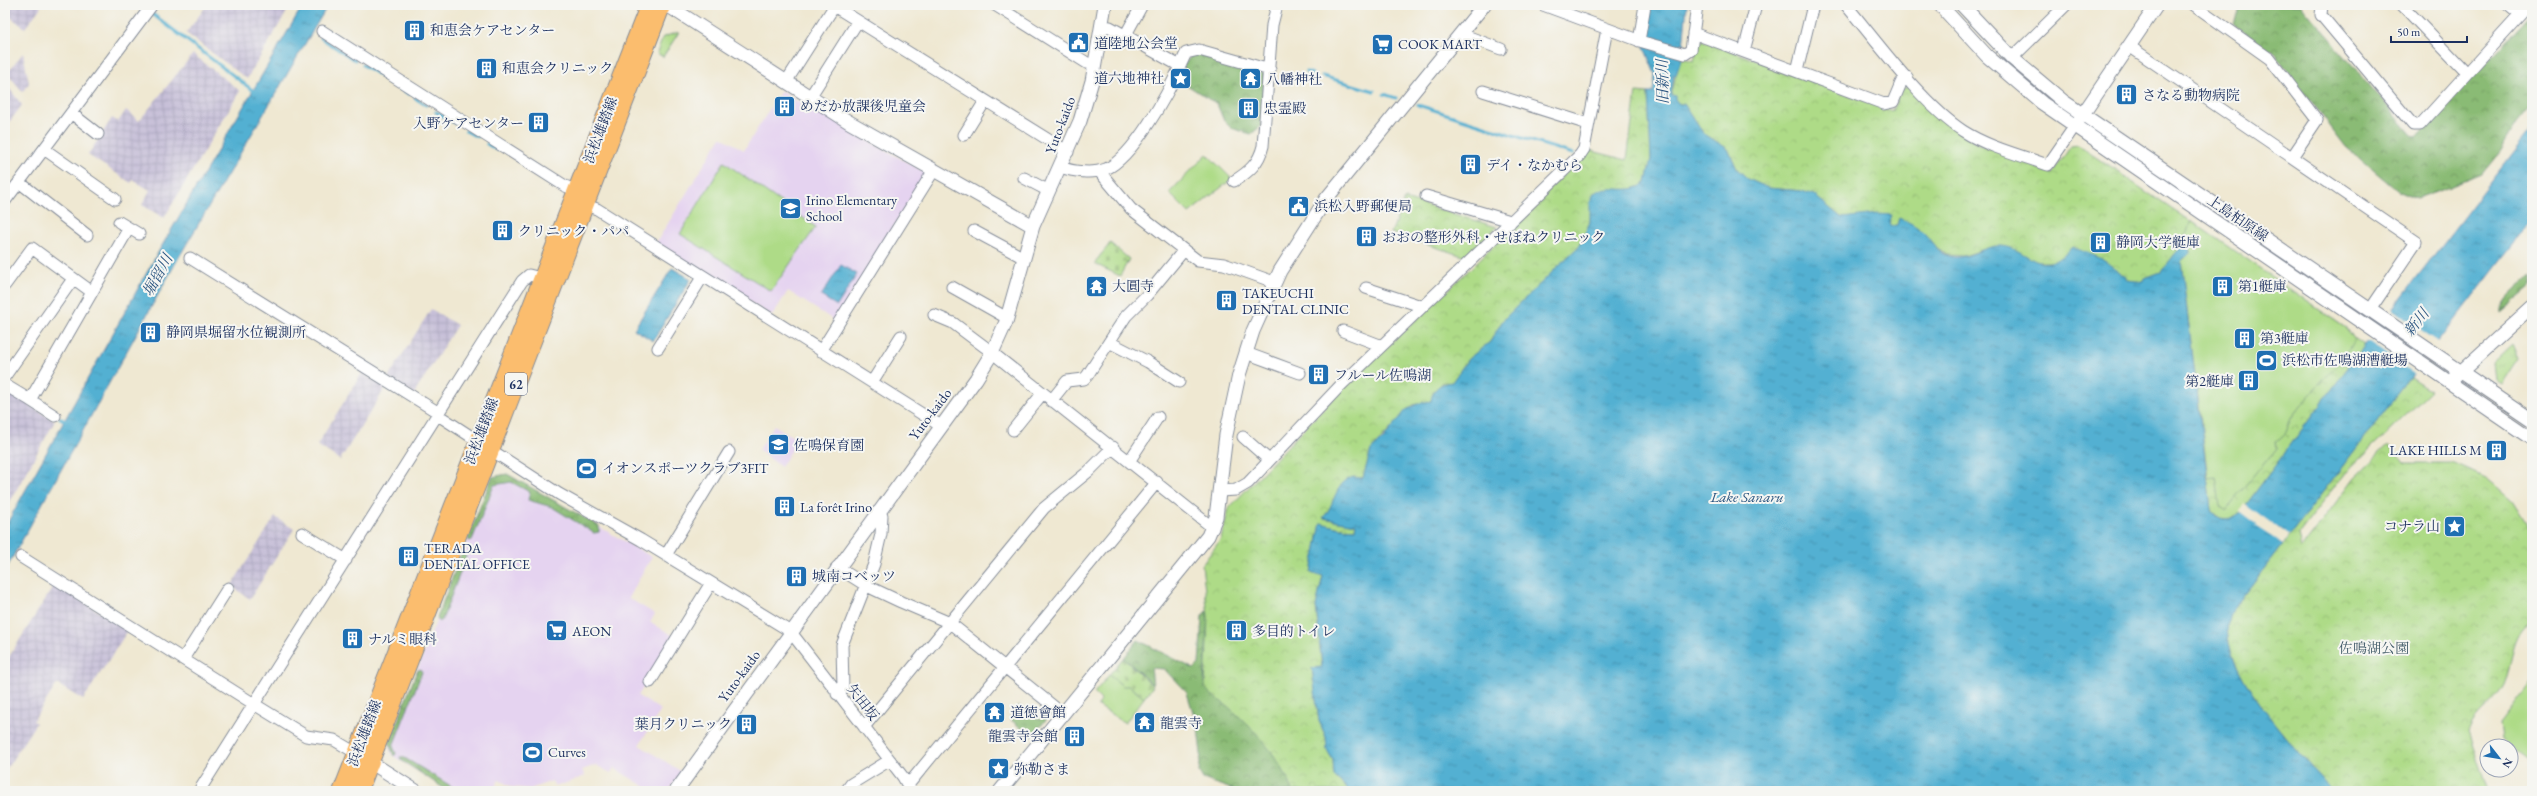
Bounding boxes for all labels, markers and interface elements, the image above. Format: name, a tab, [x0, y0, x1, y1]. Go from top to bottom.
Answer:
building icon: 和恵会ケアセンター	[401, 17, 427, 43]
scale bar	[2391, 18, 2467, 44]
place label: 和恵会ケアセンター	[430, 21, 555, 39]
text: 50 m	[2397, 24, 2421, 40]
public building icon: 道陸地公会堂	[1065, 30, 1091, 56]
supermarket icon: COOK MART	[1370, 31, 1396, 57]
place label: 道陸地公会堂	[1094, 34, 1178, 52]
place label: COOK MART	[1398, 35, 1483, 53]
building icon: 和恵会クリニック	[473, 55, 499, 81]
water label: 旧新川	[1652, 57, 1672, 105]
place label: 和恵会クリニック	[502, 59, 613, 77]
place icon: 道六地神社	[1167, 65, 1193, 91]
temple icon: 八幡神社	[1237, 66, 1263, 92]
place label: 道六地神社	[1094, 69, 1164, 87]
place label: 八幡神社	[1266, 70, 1322, 88]
building icon: さなる動物病院	[2114, 82, 2140, 108]
place label: さなる動物病院	[2142, 86, 2240, 104]
building icon: めだか放課後児童会	[772, 93, 798, 119]
street label: 浜松雄踏線	[579, 94, 621, 166]
street label: Yuto-kaido	[1041, 94, 1079, 156]
building icon: 忠霊殿	[1235, 95, 1261, 121]
place label: めだか放課後児童会	[800, 97, 926, 115]
place label: 忠霊殿	[1264, 99, 1306, 117]
building icon: 入野ケアセンター	[526, 110, 552, 136]
place label: 入野ケアセンター	[413, 114, 524, 132]
building icon: デイ・なかむら	[1457, 152, 1483, 178]
place label: デイ・なかむら	[1486, 156, 1583, 174]
place label: Irino Elementary School	[806, 191, 898, 225]
street label: 上島柏原線	[2204, 191, 2272, 245]
public building icon: 浜松入野郵便局	[1286, 193, 1312, 219]
school or university icon: Irino Elementary School	[778, 195, 804, 221]
place label: 浜松入野郵便局	[1314, 197, 1412, 215]
building icon: クリニック・パパ	[489, 218, 515, 244]
place label: クリニック・パパ	[518, 222, 629, 240]
building icon: おおの整形外科・せぼねクリニック	[1353, 224, 1379, 250]
place label: おおの整形外科・せぼねクリニック	[1382, 228, 1605, 246]
building icon: 静岡大学艇庫	[2087, 229, 2113, 255]
place label: 静岡大学艇庫	[2116, 233, 2200, 251]
water label: 堀留川	[138, 249, 177, 299]
temple icon: 大圓寺	[1084, 273, 1110, 299]
building icon: 第1艇庫	[2210, 273, 2236, 299]
place label: 大圓寺	[1112, 277, 1154, 295]
place label: 第1艇庫	[2238, 277, 2287, 295]
place label: TAKEUCHI DENTAL CLINIC	[1242, 284, 1349, 318]
building icon: TAKEUCHI DENTAL CLINIC	[1213, 288, 1239, 314]
water label: 新川	[2399, 303, 2434, 340]
building icon: 静岡県堀留水位観測所	[137, 319, 163, 345]
place label: 静岡県堀留水位観測所	[166, 323, 306, 341]
building icon: 第3艇庫	[2231, 325, 2257, 351]
place label: 第3艇庫	[2260, 329, 2309, 347]
sports icon: 浜松市佐鳴湖漕艇場	[2254, 347, 2280, 373]
place label: 浜松市佐鳴湖漕艇場	[2282, 351, 2408, 369]
building icon: フルール佐鳴湖	[1305, 362, 1331, 388]
place label: フルール佐鳴湖	[1334, 366, 1431, 384]
building icon: 第2艇庫	[2236, 368, 2262, 394]
place label: 第2艇庫	[2185, 372, 2234, 390]
road number: 62	[505, 373, 527, 395]
street label: Yuto-kaido	[905, 384, 955, 443]
street label: 浜松雄踏線	[460, 395, 502, 467]
school or university icon: 佐鳴保育園	[765, 432, 791, 458]
place label: 佐鳴保育園	[794, 436, 864, 454]
building icon: LAKE HILLS M	[2484, 437, 2510, 463]
place label: LAKE HILLS M	[2390, 441, 2482, 459]
sports icon: イオンスポーツクラブ3FIT	[573, 455, 599, 481]
place label: イオンスポーツクラブ3FIT	[602, 459, 769, 477]
water label: Lake Sanaru	[1709, 487, 1784, 506]
building icon: La forêt Irino	[771, 494, 797, 520]
place label: La forêt Irino	[800, 498, 872, 516]
place icon: コナラ山	[2442, 513, 2468, 539]
place label: コナラ山	[2384, 517, 2440, 535]
place label: TERADA DENTAL OFFICE	[424, 539, 530, 573]
building icon: TERADA DENTAL OFFICE	[395, 543, 421, 569]
building icon: 城南コベッツ	[784, 563, 810, 589]
place label: 城南コベッツ	[812, 567, 896, 585]
supermarket icon: AEON	[544, 618, 570, 644]
building icon: 多目的トイレ	[1223, 618, 1249, 644]
place label: AEON	[571, 622, 611, 640]
place label: 多目的トイレ	[1252, 622, 1335, 640]
building icon: ナルミ眼科	[339, 626, 365, 652]
place label: ナルミ眼科	[368, 630, 437, 648]
park label: 佐鳴湖公園	[2339, 639, 2409, 657]
street label: Yuto-kaido	[714, 646, 764, 706]
street label: 矢田坂	[843, 680, 883, 724]
street label: 浜松雄踏線	[343, 697, 385, 769]
temple icon: 道徳會館	[982, 699, 1008, 725]
place label: 道徳會館	[1010, 703, 1066, 721]
temple icon: 龍雲寺	[1131, 710, 1157, 736]
building icon: 葉月クリニック	[734, 711, 760, 737]
place label: 龍雲寺	[1160, 714, 1202, 732]
place label: 葉月クリニック	[635, 715, 732, 733]
building icon: 龍雲寺会館	[1061, 723, 1087, 749]
place label: 龍雲寺会館	[988, 727, 1058, 745]
north arrow	[2479, 738, 2519, 778]
sports icon: Curves	[520, 739, 546, 765]
place label: Curves	[548, 743, 586, 761]
place icon: 弥勒さま	[986, 756, 1012, 782]
text: N	[2499, 756, 2516, 771]
place label: 弥勒さま	[1014, 760, 1070, 778]

